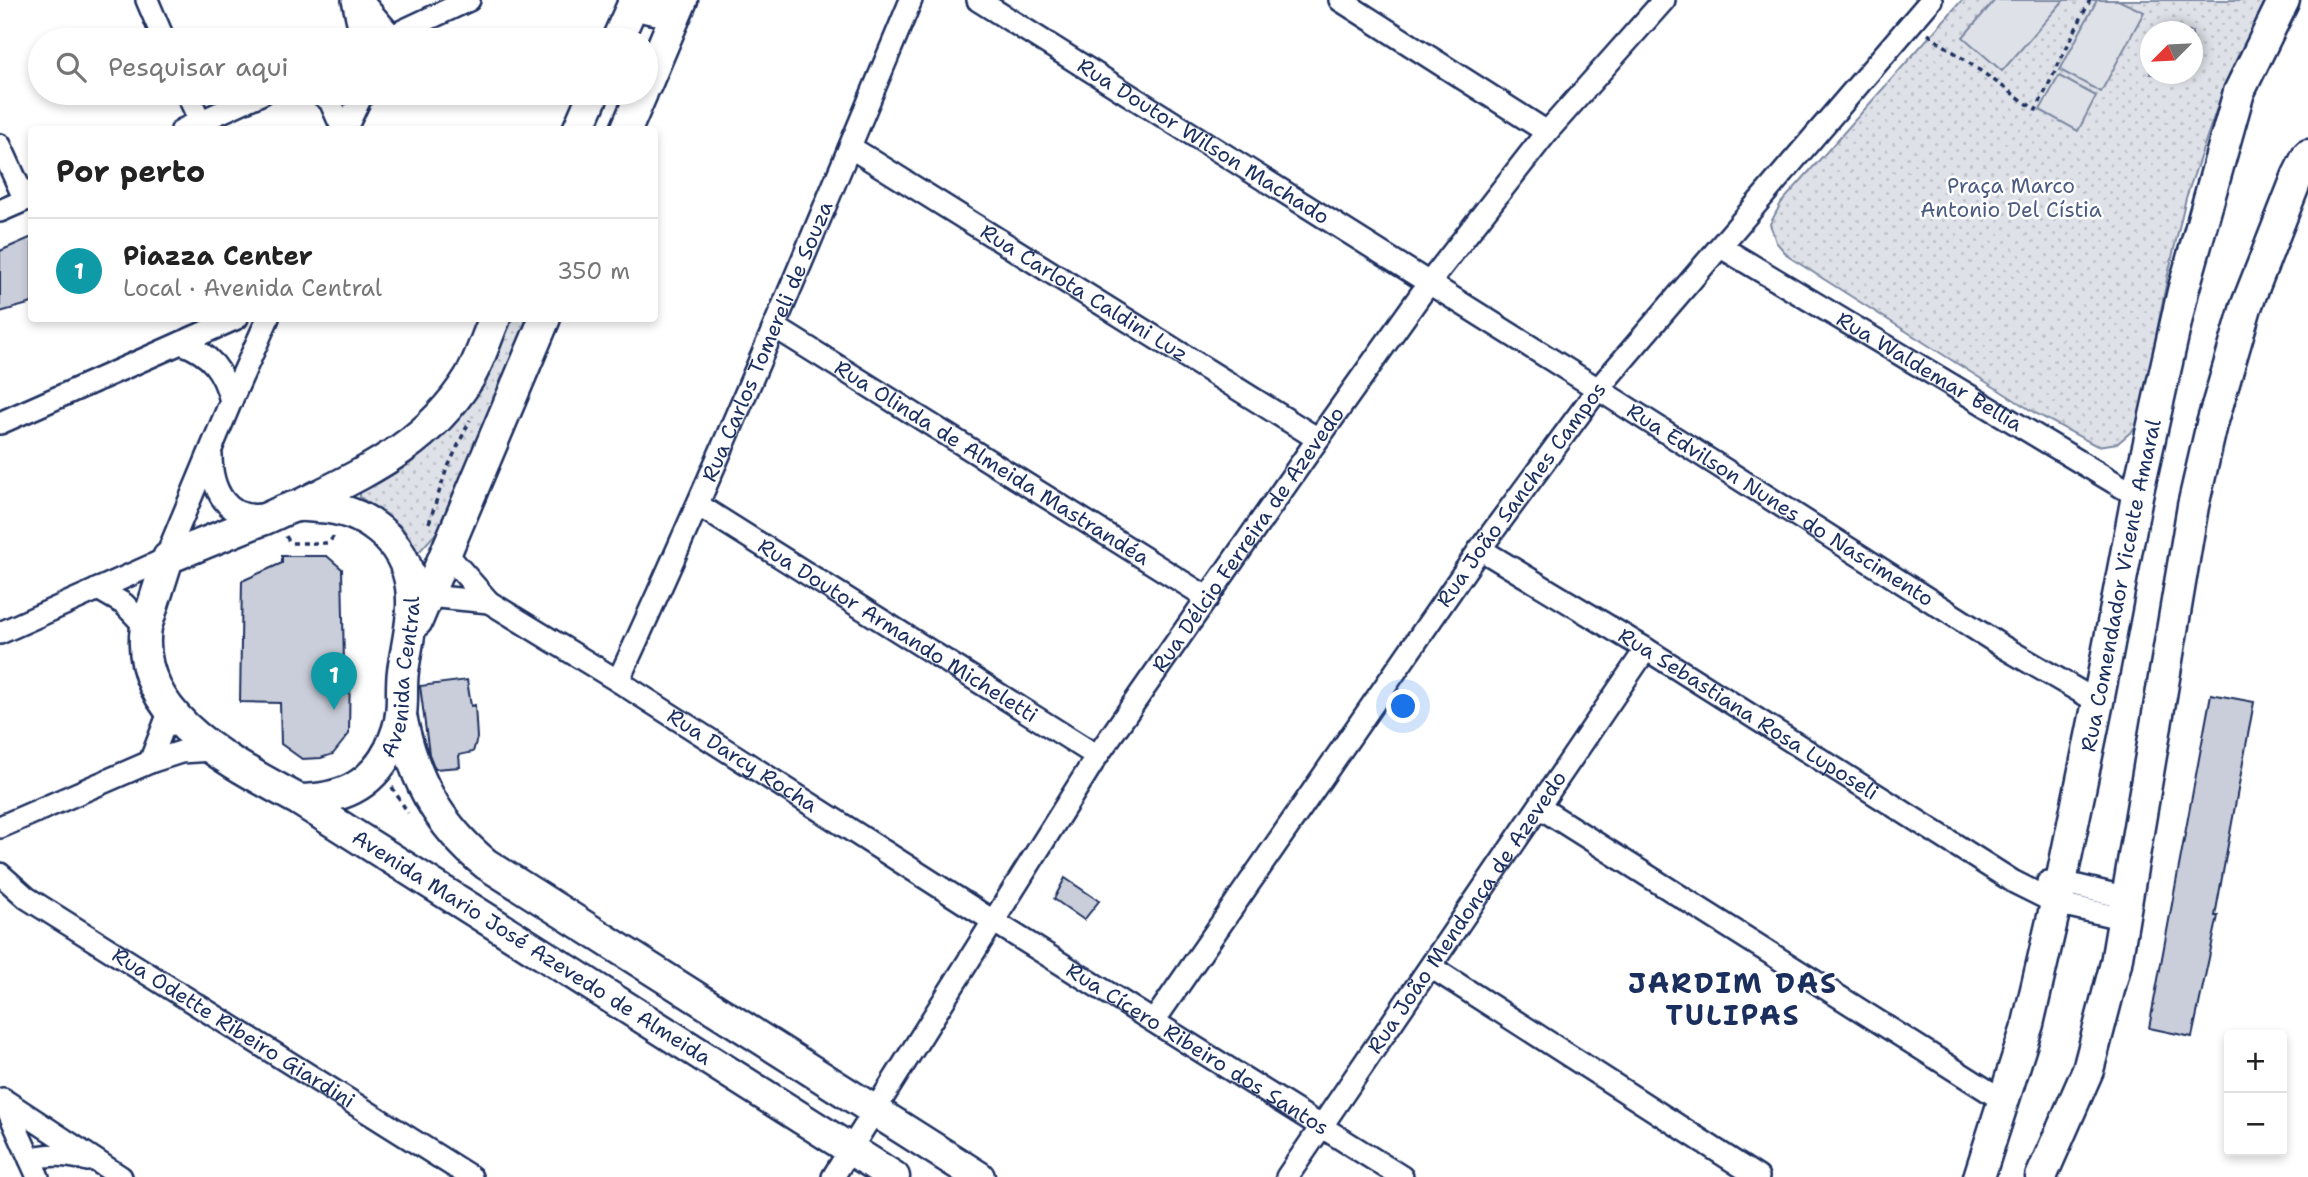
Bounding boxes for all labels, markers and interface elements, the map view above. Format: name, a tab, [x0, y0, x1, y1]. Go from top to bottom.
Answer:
north arrow	[2140, 21, 2203, 84]
search box	[28, 28, 658, 105]
icon: search	[52, 48, 90, 86]
text: Pesquisar aqui	[108, 49, 289, 84]
street label: Rua Doutor Wilson Machado	[1072, 52, 1335, 231]
text: Por perto	[56, 151, 205, 192]
park label: Praça Marco Antonio Del Cístia	[1920, 172, 2102, 224]
street label: Rua Carlos Tomereli de Souza	[695, 197, 840, 486]
street label: Rua Carlota Caldini Luz	[975, 218, 1193, 368]
text: Piazza Center	[123, 238, 313, 273]
text: 1	[74, 256, 84, 286]
text: 350 m	[557, 256, 630, 286]
text: Local · Avenida Central	[123, 273, 382, 303]
street label: Rua Waldemar Bellia	[1831, 305, 2028, 438]
street label: Rua Olinda de Almeida Mastrandéa	[829, 354, 1155, 572]
street label: Rua João Sanches Campos	[1430, 376, 1612, 613]
street label: Rua Edvilson Nunes do Nascimento	[1621, 397, 1939, 613]
street label: Rua Délcio Ferreira de Azevedo	[1146, 401, 1351, 678]
street label: Rua Comendador Vicente Amaral	[2074, 416, 2168, 754]
street label: Rua Doutor Armando Micheletti	[752, 532, 1043, 729]
street label: Avenida Central	[374, 596, 426, 763]
street label: Rua Sebastiana Rosa Luposeli	[1613, 621, 1884, 807]
pin: 1	[311, 652, 357, 710]
your location	[1386, 689, 1420, 723]
street label: Rua Darcy Rocha	[662, 702, 823, 819]
street label: Rua João Mendonça de Azevedo	[1361, 765, 1573, 1059]
street label: Avenida Mario José Azevedo de Almeida	[347, 823, 717, 1072]
street label: Rua Odette Ribeiro Giardini	[107, 941, 360, 1115]
street label: Rua Cícero Ribeiro dos Santos	[1061, 956, 1334, 1142]
district label: JARDIM DAS TULIPAS	[1628, 964, 1838, 1034]
map controls	[2224, 1030, 2287, 1156]
button: +	[2224, 1030, 2287, 1093]
button: −	[2224, 1093, 2287, 1156]

